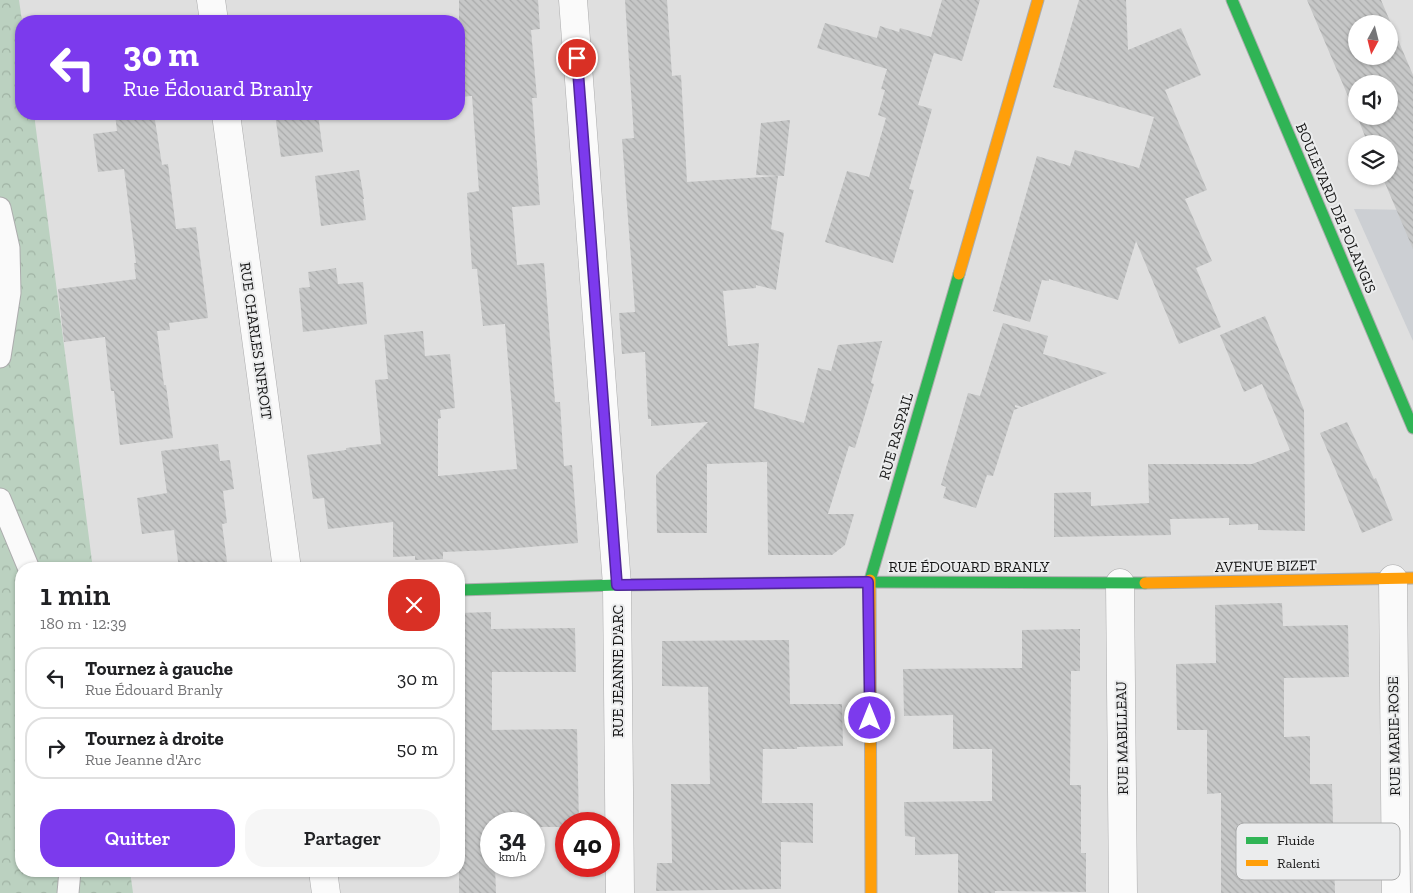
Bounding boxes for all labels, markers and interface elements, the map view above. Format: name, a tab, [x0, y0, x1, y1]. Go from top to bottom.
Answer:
north arrow	[1348, 15, 1398, 65]
map controls	[1348, 15, 1398, 185]
text: 30 m	[123, 33, 199, 75]
icon: left	[40, 35, 105, 100]
pin	[556, 37, 598, 79]
icon: arrive	[563, 44, 591, 72]
text: Rue Édouard Branly	[123, 75, 312, 102]
button: sound	[1348, 75, 1398, 125]
street label: BOULEVARD DE POLANGIS	[1292, 120, 1380, 296]
button: layers	[1348, 135, 1398, 185]
street label: RUE CHARLES INFROIT	[236, 261, 276, 421]
street label: RUE RASPAIL	[875, 390, 917, 482]
street label: AVENUE BIZET	[1215, 556, 1317, 576]
street label: RUE ÉDOUARD BRANLY	[888, 558, 1050, 576]
text: 1 min	[40, 577, 110, 613]
button: close	[388, 579, 440, 631]
street label: RUE JEANNE D'ARC	[609, 605, 627, 737]
text: 180 m · 12:39	[40, 614, 127, 633]
text: Tournez à gauche	[85, 657, 233, 680]
icon: left	[42, 664, 70, 692]
text: 30 m	[397, 667, 438, 690]
street label: RUE MARIE-ROSE	[1384, 676, 1404, 796]
text: Rue Édouard Branly	[85, 680, 223, 699]
street label: RUE MABILLEAU	[1112, 681, 1132, 795]
position arrow	[843, 691, 895, 743]
text: Tournez à droite	[85, 727, 224, 750]
icon: right	[42, 734, 70, 762]
text: 50 m	[397, 737, 438, 760]
text: Rue Jeanne d'Arc	[85, 750, 201, 769]
button: Quitter	[40, 809, 235, 867]
button: Partager	[245, 809, 440, 867]
speed limit sign: 40	[555, 812, 620, 877]
text: 34	[499, 823, 526, 853]
legend	[1236, 823, 1400, 880]
text: Fluide	[1277, 832, 1315, 849]
text: km/h	[499, 850, 526, 864]
text: Ralenti	[1277, 855, 1320, 872]

